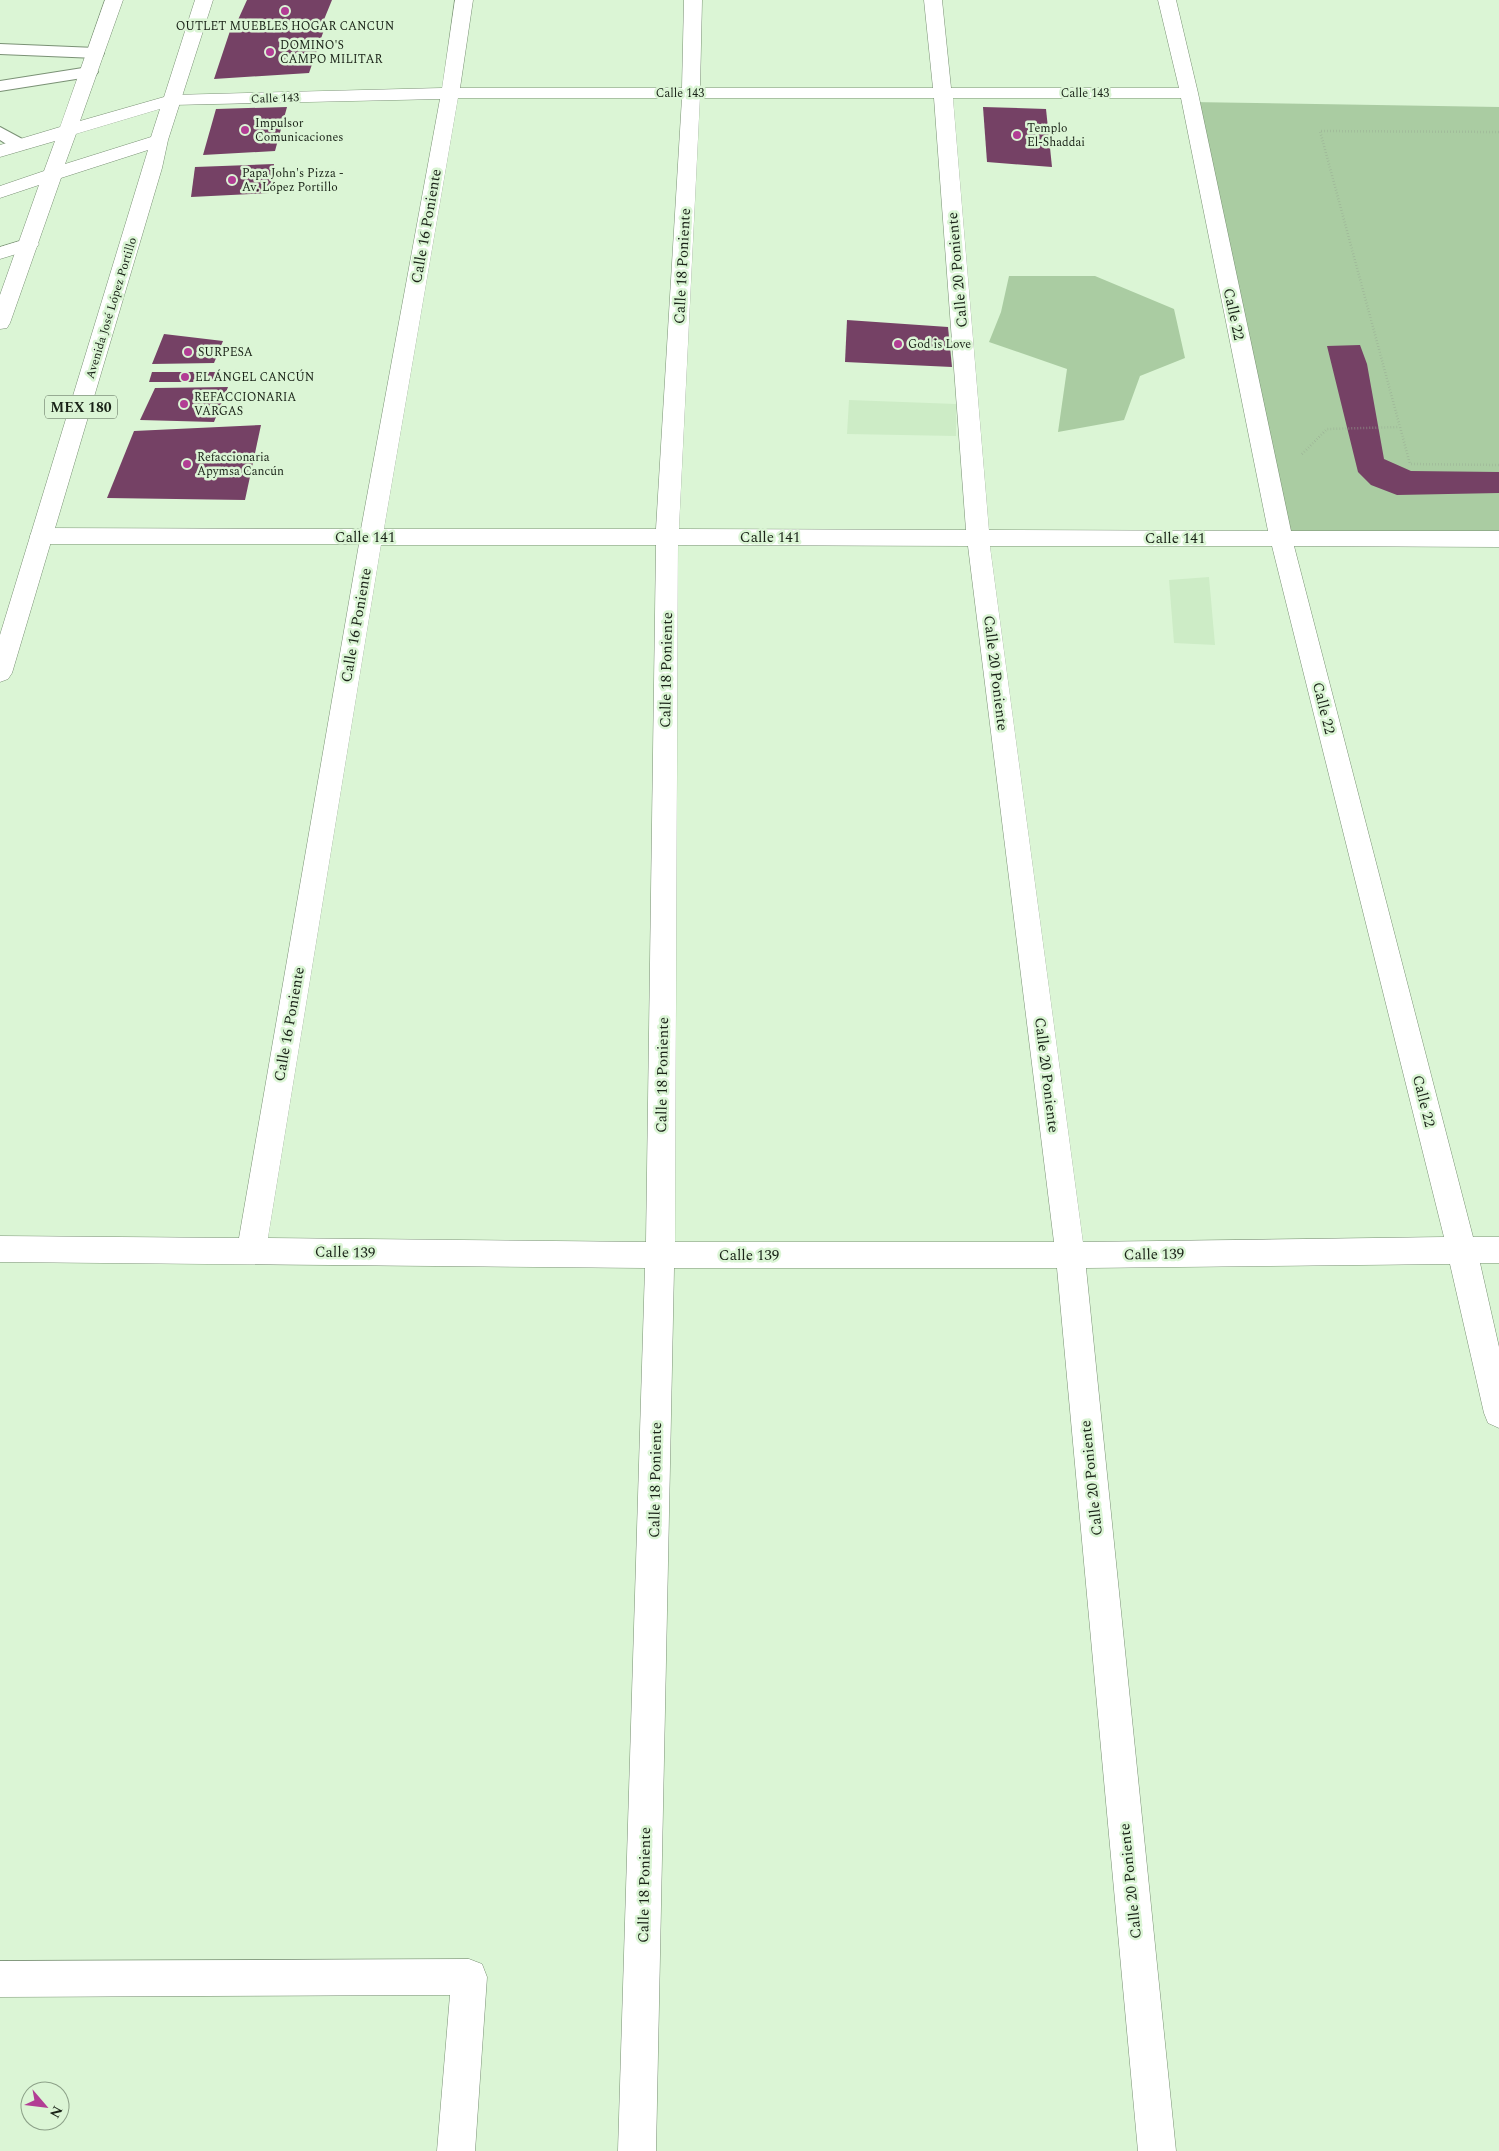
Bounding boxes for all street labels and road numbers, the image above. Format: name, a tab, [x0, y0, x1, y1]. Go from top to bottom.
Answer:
street label: Calle 143	[656, 84, 704, 103]
street label: Calle 143	[1061, 84, 1109, 103]
street label: Calle 143	[251, 88, 300, 109]
street label: Calle 16 Poniente	[405, 167, 448, 285]
street label: Calle 18 Poniente	[668, 207, 697, 325]
street label: Calle 20 Poniente	[941, 211, 974, 329]
street label: Avenida José López Portillo	[81, 235, 142, 381]
street label: Calle 22	[1217, 286, 1250, 342]
road number: MEX 180	[45, 396, 117, 418]
street label: Calle 141	[335, 526, 395, 549]
street label: Calle 141	[740, 526, 800, 549]
street label: Calle 141	[1145, 527, 1205, 550]
street label: Calle 16 Poniente	[335, 566, 378, 684]
street label: Calle 18 Poniente	[654, 612, 679, 728]
street label: Calle 20 Poniente	[977, 614, 1014, 732]
street label: Calle 22	[1306, 680, 1341, 737]
street label: Calle 16 Poniente	[268, 965, 311, 1083]
street label: Calle 20 Poniente	[1028, 1016, 1065, 1134]
street label: Calle 18 Poniente	[650, 1017, 675, 1133]
street label: Calle 22	[1406, 1073, 1441, 1130]
street label: Calle 139	[315, 1240, 375, 1265]
street label: Calle 139	[1124, 1242, 1184, 1267]
street label: Calle 139	[719, 1244, 779, 1267]
street label: Calle 20 Poniente	[1074, 1419, 1109, 1537]
street label: Calle 18 Poniente	[643, 1422, 668, 1538]
street label: Calle 20 Poniente	[1113, 1822, 1148, 1940]
street label: Calle 18 Poniente	[632, 1827, 657, 1943]

